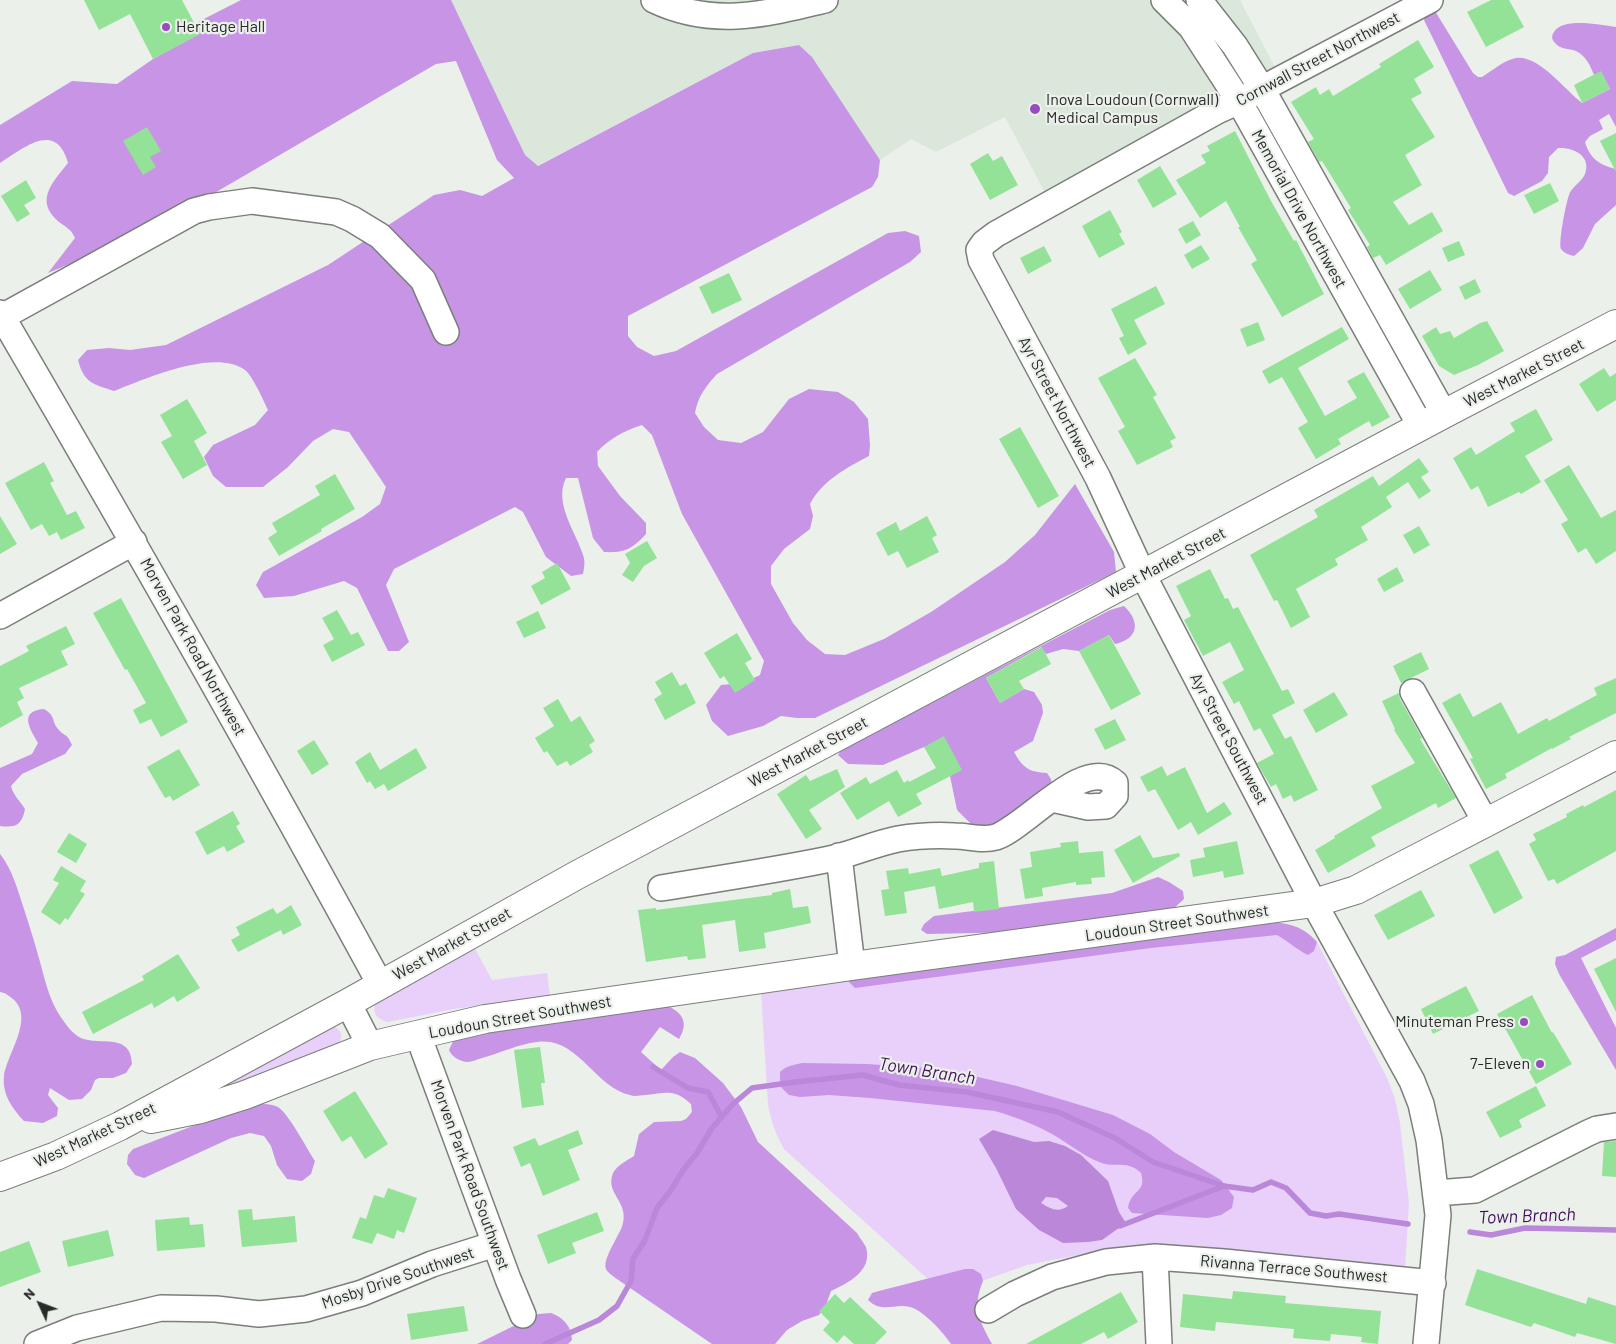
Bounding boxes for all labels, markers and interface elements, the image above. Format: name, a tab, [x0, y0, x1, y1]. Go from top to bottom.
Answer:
street label: Cornwall Street Northwest	[1233, 8, 1403, 110]
place label: Heritage Hall	[176, 17, 265, 37]
marker: Heritage Hall	[160, 21, 172, 33]
place label: Inova Loudoun (Cornwall) Medical Campus	[1046, 90, 1218, 128]
marker: Inova Loudoun (Cornwall) Medical Campus	[1028, 102, 1042, 116]
street label: Memorial Drive Northwest	[1247, 126, 1351, 292]
street label: Ayr Street Northwest	[1014, 333, 1100, 471]
street label: West Market Street	[1461, 334, 1587, 412]
street label: West Market Street	[1103, 523, 1229, 603]
street label: Morven Park Road Northwest	[136, 555, 250, 739]
street label: Ayr Street Southwest	[1186, 670, 1272, 808]
street label: West Market Street	[745, 712, 871, 792]
street label: Loudoun Street Southwest	[1084, 901, 1270, 945]
street label: West Market Street	[389, 903, 515, 985]
street label: Loudoun Street Southwest	[427, 991, 613, 1043]
place label: Minuteman Press	[1395, 1012, 1514, 1032]
marker: Minuteman Press	[1518, 1016, 1530, 1028]
water label: Town Branch	[877, 1053, 977, 1089]
place label: 7-Eleven	[1470, 1054, 1530, 1074]
marker: 7-Eleven	[1534, 1058, 1546, 1070]
street label: Morven Park Road Southwest	[427, 1077, 513, 1273]
street label: West Market Street	[31, 1098, 159, 1172]
water label: Town Branch	[1478, 1204, 1576, 1228]
street label: Mosby Drive Southwest	[319, 1243, 477, 1313]
street label: Rivanna Terrace Southwest	[1199, 1251, 1389, 1287]
north arrow	[15, 1279, 65, 1329]
text: N	[19, 1284, 38, 1303]

